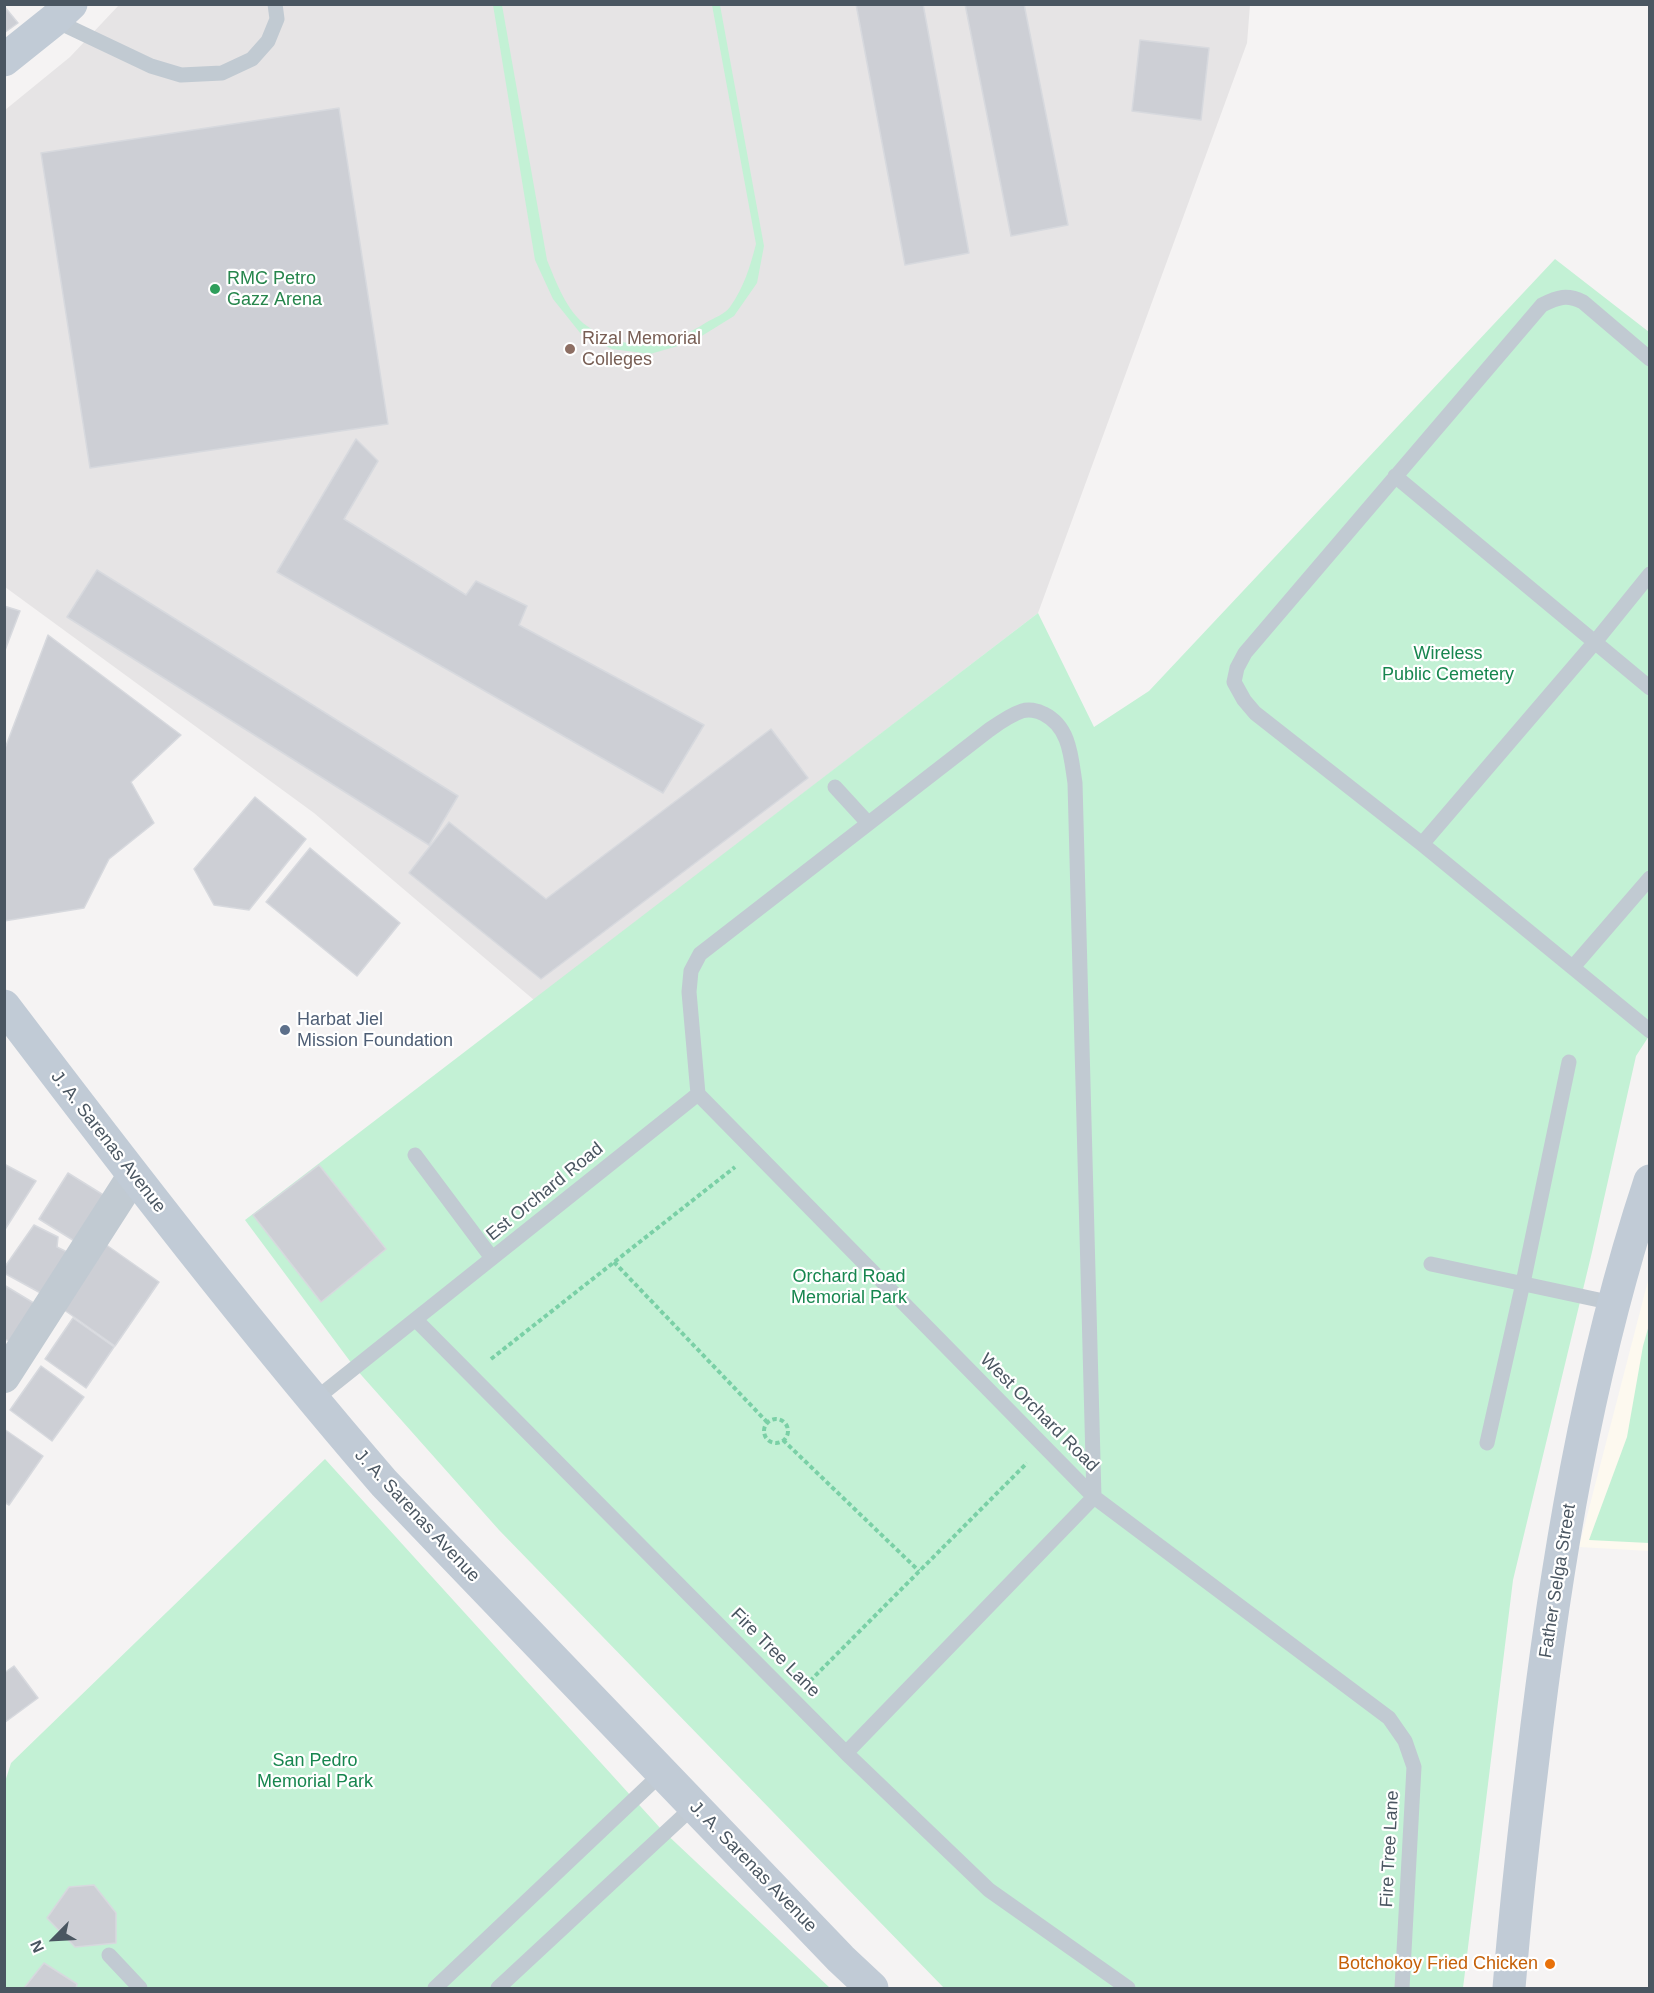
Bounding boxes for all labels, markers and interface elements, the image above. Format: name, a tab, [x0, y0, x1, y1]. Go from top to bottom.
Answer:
place label: RMC Petro Gazz Arena	[227, 268, 322, 310]
marker: RMC Petro Gazz Arena	[208, 282, 222, 296]
place label: Rizal Memorial Colleges	[582, 328, 701, 370]
marker: Rizal Memorial Colleges	[563, 342, 577, 356]
park label: Wireless Public Cemetery	[1382, 643, 1514, 686]
place label: Harbat Jiel Mission Foundation	[297, 1009, 453, 1052]
marker: Harbat Jiel Mission Foundation	[278, 1023, 292, 1037]
street label: J. A. Sarenas Avenue	[46, 1067, 170, 1217]
street label: Est Orchard Road	[482, 1138, 608, 1246]
park label: Orchard Road Memorial Park	[791, 1266, 907, 1308]
street label: West Orchard Road	[975, 1349, 1103, 1477]
street label: J. A. Sarenas Avenue	[350, 1445, 484, 1587]
street label: Father Selga Street	[1535, 1502, 1581, 1660]
street label: Fire Tree Lane	[726, 1604, 824, 1702]
park label: San Pedro Memorial Park	[257, 1750, 373, 1792]
street label: Fire Tree Lane	[1376, 1790, 1404, 1908]
street label: J. A. Sarenas Avenue	[685, 1797, 821, 1937]
north arrow	[24, 1909, 84, 1969]
text: N	[27, 1938, 47, 1955]
place label: Botchokoy Fried Chicken	[1338, 1953, 1538, 1975]
marker: Botchokoy Fried Chicken	[1543, 1957, 1557, 1971]

